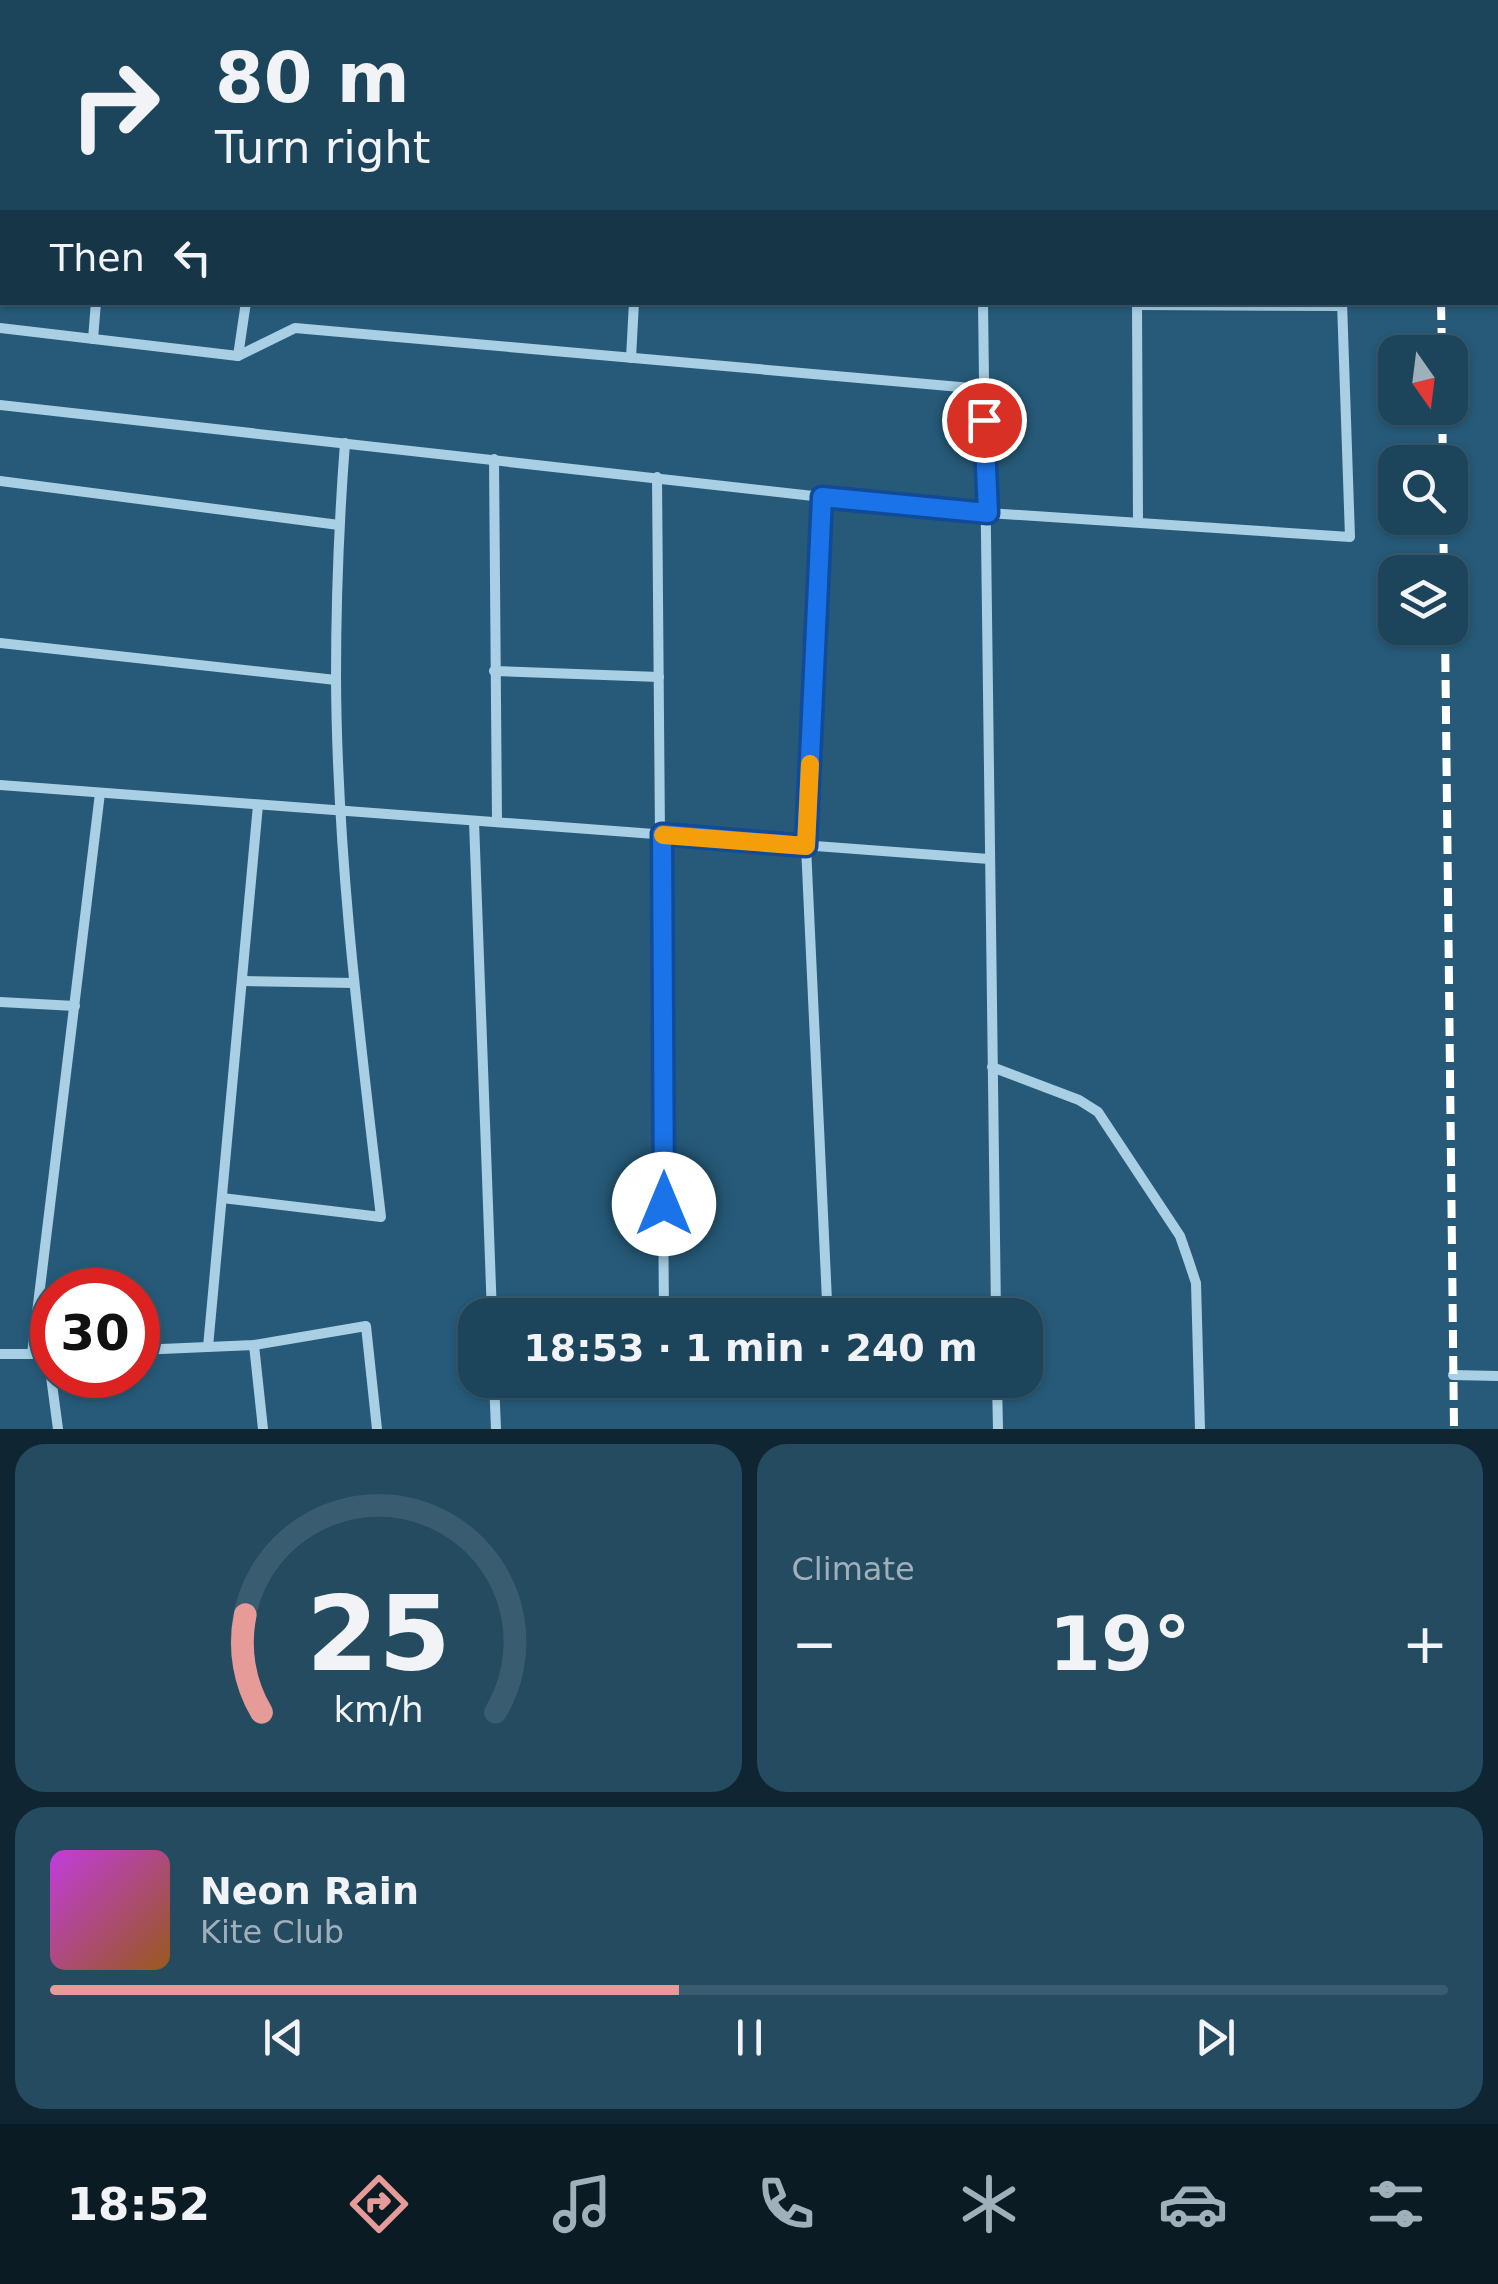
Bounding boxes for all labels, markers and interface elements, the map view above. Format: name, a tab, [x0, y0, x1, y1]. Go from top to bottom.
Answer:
text: 80 m	[215, 37, 410, 119]
icon: right	[50, 40, 180, 170]
text: Turn right	[215, 121, 430, 174]
icon: left	[165, 230, 220, 285]
text: Then	[50, 236, 145, 280]
north arrow	[1378, 335, 1468, 425]
map controls	[1378, 335, 1468, 645]
pin	[942, 378, 1027, 463]
icon: arrive	[957, 393, 1012, 448]
button: search	[1378, 445, 1468, 535]
button: layers	[1378, 555, 1468, 645]
position arrow	[612, 1152, 716, 1256]
speed limit sign: 30	[30, 1268, 160, 1398]
text: 18:53 · 1 min · 240 m	[523, 1326, 978, 1370]
text: Climate	[792, 1550, 915, 1588]
text: 25	[306, 1573, 451, 1695]
text: 19°	[1049, 1600, 1191, 1688]
text: −	[792, 1612, 838, 1676]
text: +	[1402, 1612, 1448, 1676]
text: km/h	[333, 1689, 423, 1730]
text: Neon Rain	[200, 1869, 419, 1913]
text: Kite Club	[200, 1913, 344, 1951]
icon: previous	[256, 2010, 311, 2065]
icon: pause	[722, 2010, 777, 2065]
icon: next	[1188, 2010, 1243, 2065]
icon: directions	[344, 2169, 414, 2239]
icon: music	[547, 2169, 617, 2239]
icon: phone	[751, 2169, 821, 2239]
icon: climate	[954, 2169, 1024, 2239]
icon: car	[1158, 2169, 1228, 2239]
icon: filters	[1361, 2169, 1431, 2239]
text: 18:52	[67, 2178, 210, 2231]

